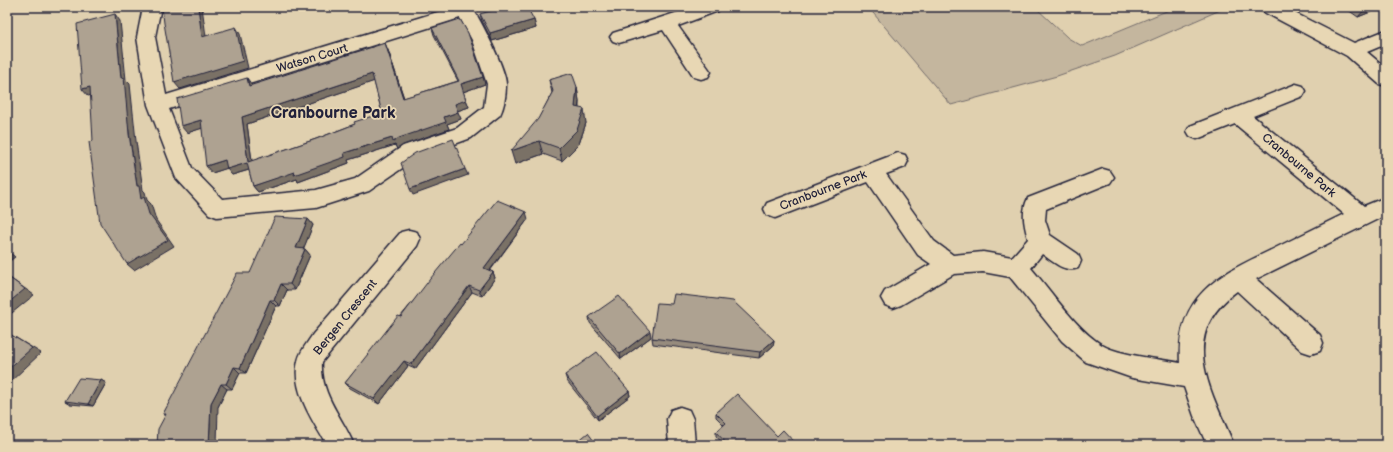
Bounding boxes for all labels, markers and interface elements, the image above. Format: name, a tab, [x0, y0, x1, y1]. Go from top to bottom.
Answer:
street label: Watson Court	[275, 40, 350, 76]
district label: Cranbourne Park	[271, 104, 396, 123]
street label: Cranbourne Park	[1259, 130, 1339, 201]
street label: Cranbourne Park	[778, 167, 869, 214]
street label: Bergen Crescent	[310, 276, 381, 358]

